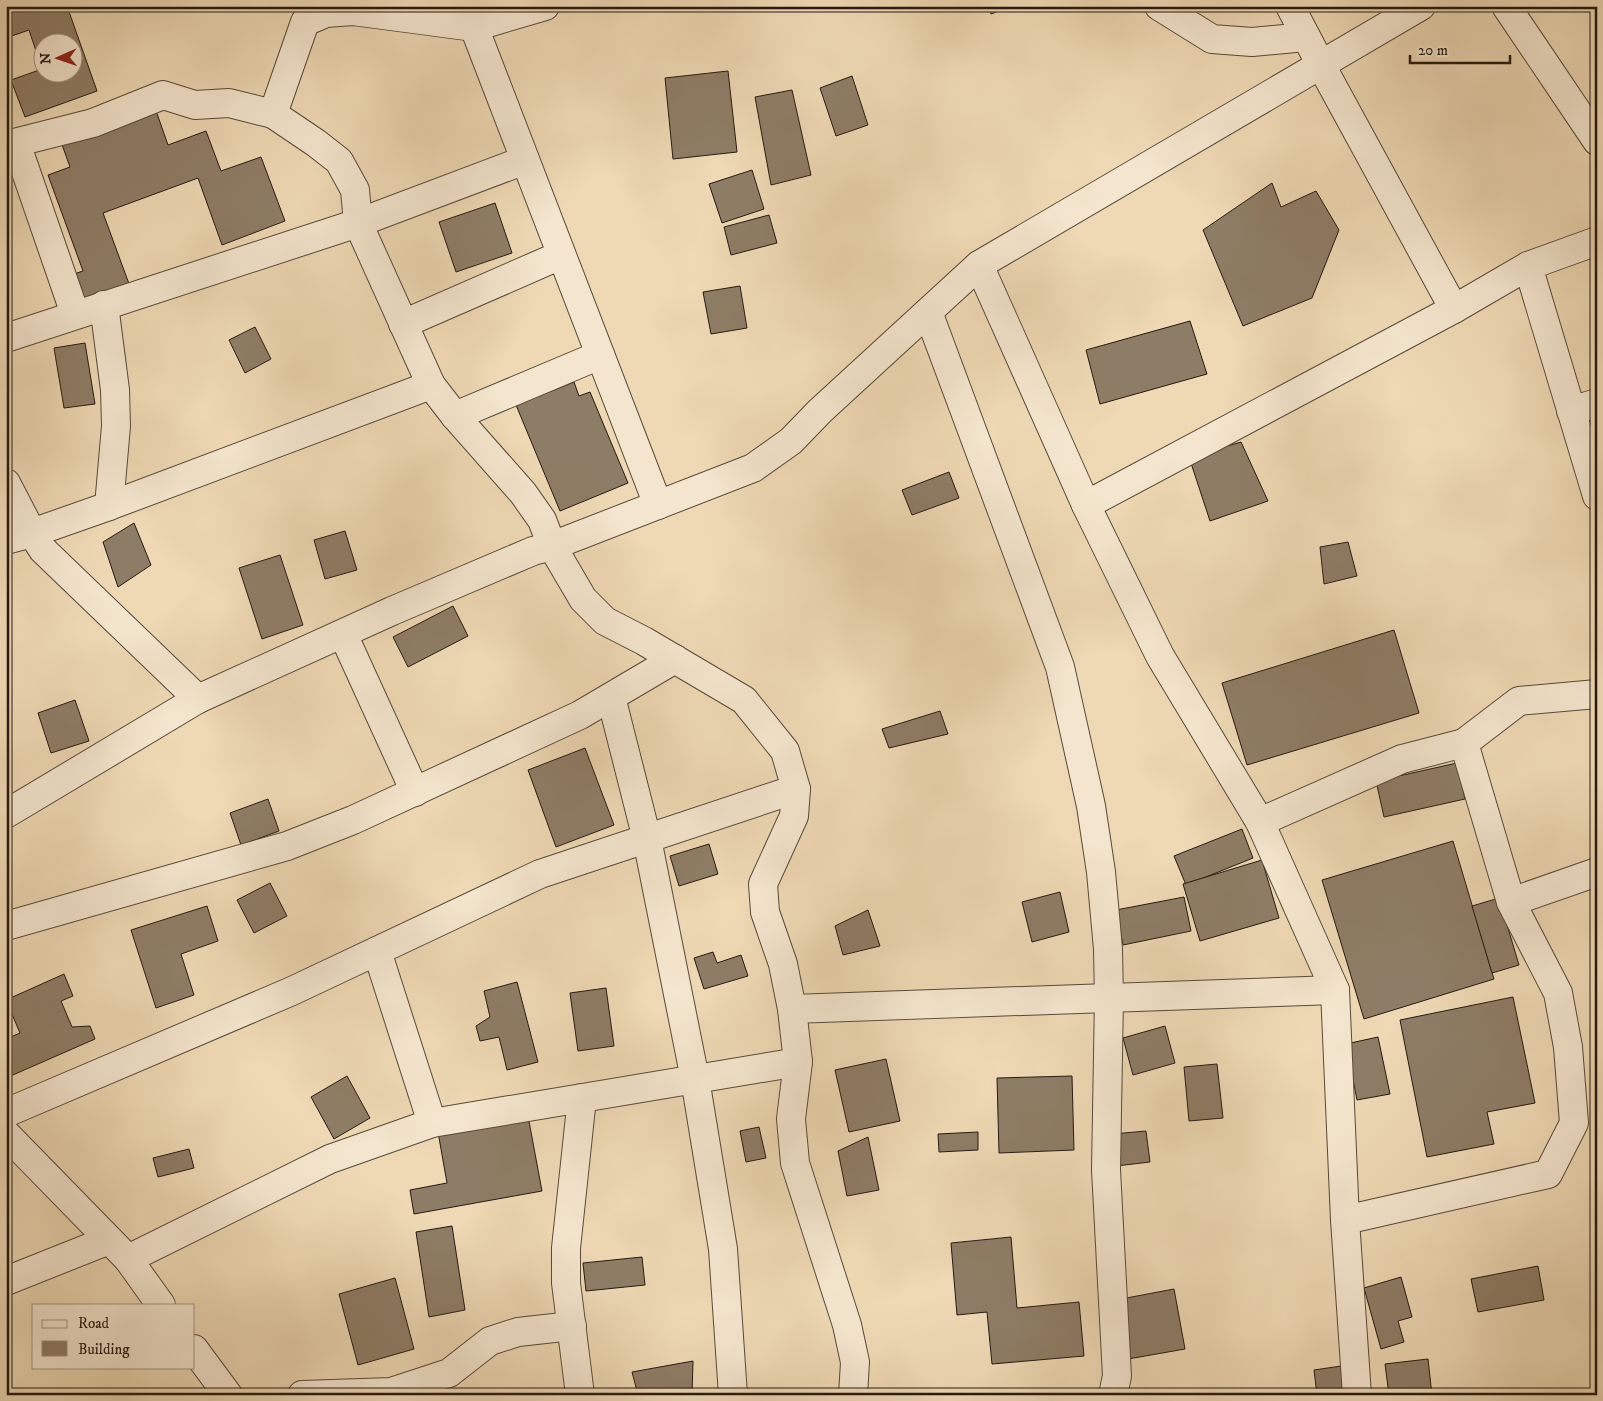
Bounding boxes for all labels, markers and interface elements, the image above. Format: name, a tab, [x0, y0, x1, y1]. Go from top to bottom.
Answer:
north arrow	[32, 32, 82, 82]
scale bar	[1410, 32, 1510, 64]
text: 20 m	[1418, 41, 1448, 60]
text: N	[37, 52, 55, 64]
legend	[32, 1304, 195, 1368]
text: Road	[78, 1314, 110, 1333]
text: Building	[78, 1340, 130, 1359]

